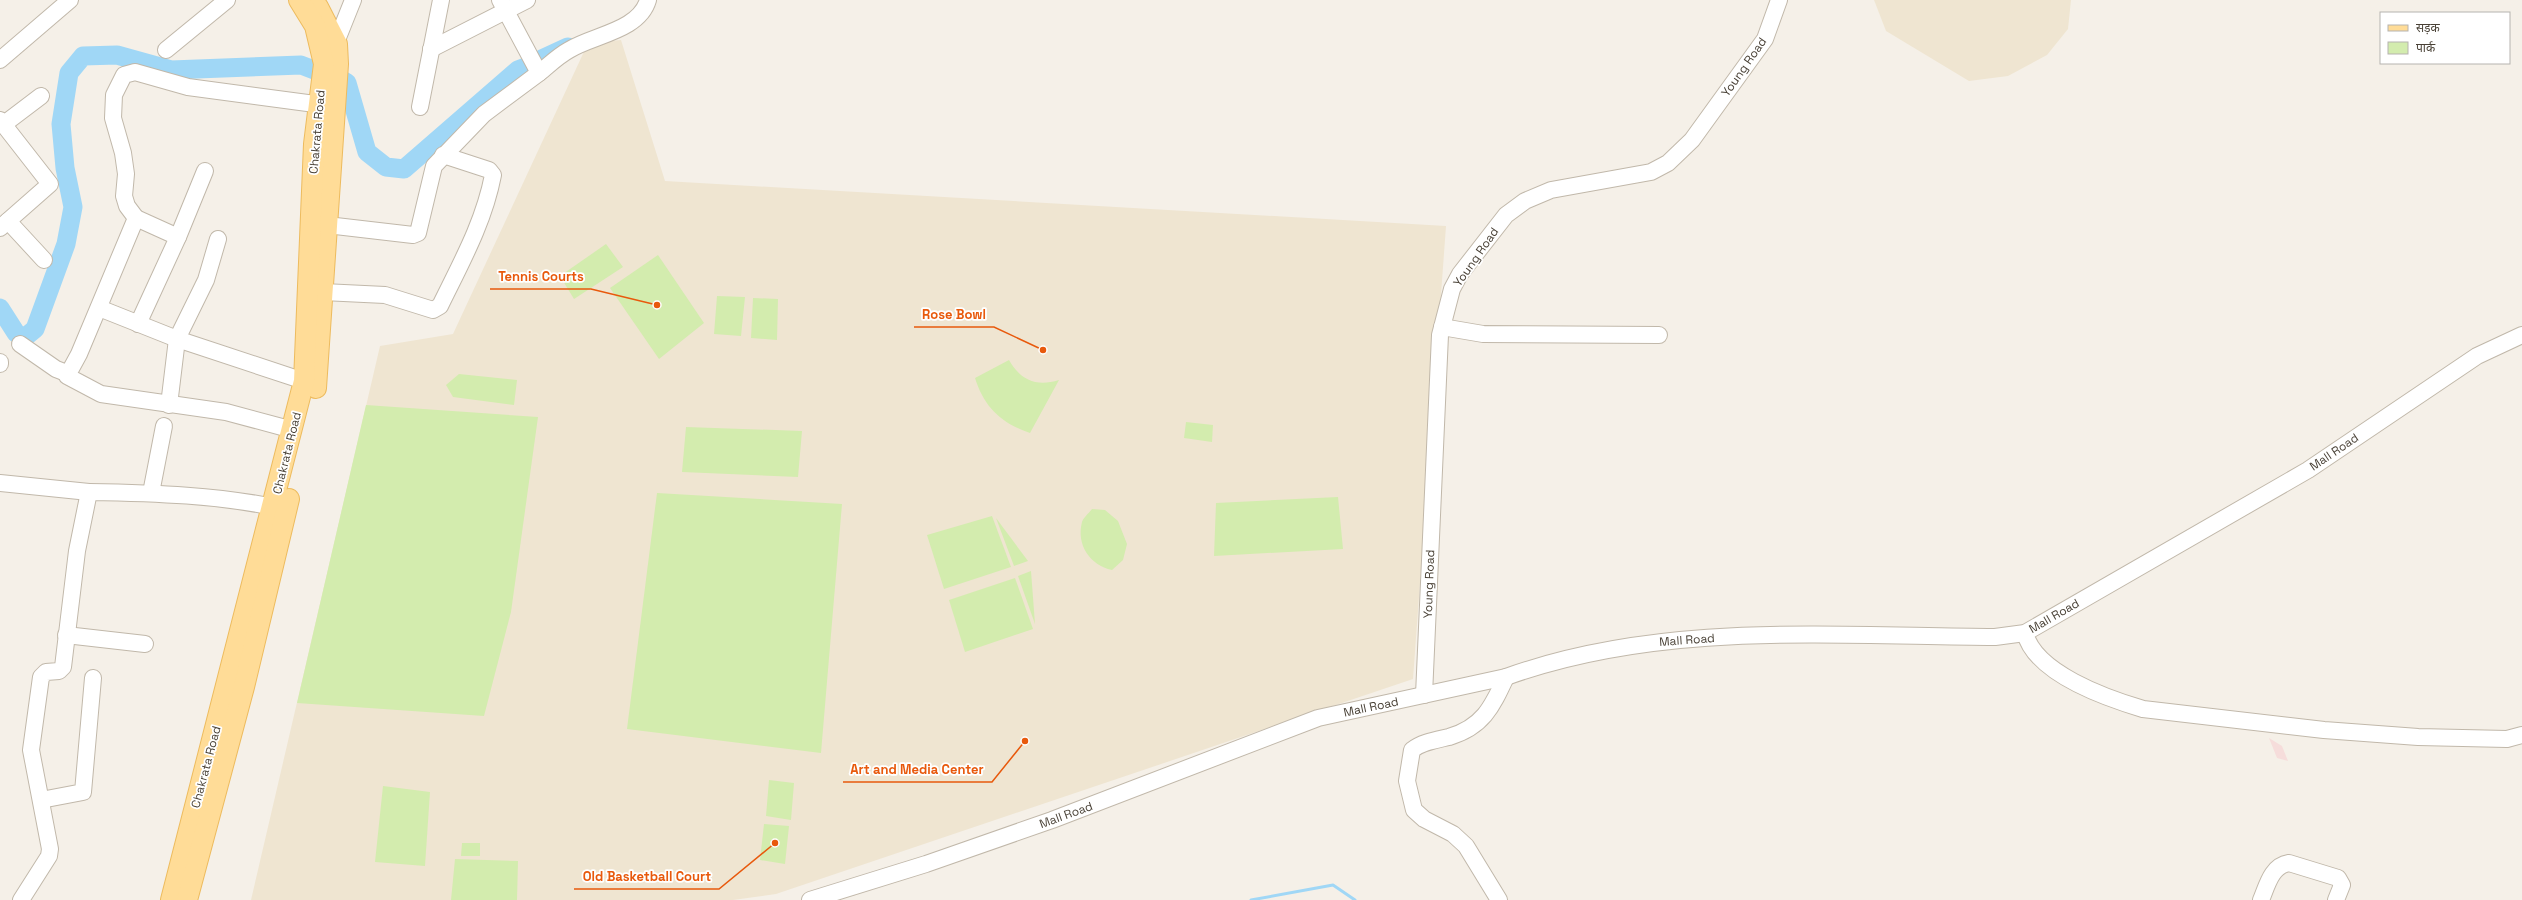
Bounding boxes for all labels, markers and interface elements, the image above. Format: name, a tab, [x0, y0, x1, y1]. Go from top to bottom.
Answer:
legend	[2380, 12, 2510, 64]
text: सड़क	[2416, 20, 2441, 36]
street label: Young Road	[1718, 34, 1770, 100]
text: पार्क	[2416, 40, 2436, 56]
street label: Chakrata Road	[305, 89, 329, 175]
street label: Young Road	[1450, 224, 1502, 290]
callout: Tennis Courts	[490, 264, 591, 289]
text: Tennis Courts	[498, 268, 584, 285]
callout: Rose Bowl	[914, 302, 994, 327]
text: Rose Bowl	[922, 306, 986, 323]
street label: Chakrata Road	[269, 410, 305, 496]
street label: Mall Road	[2306, 430, 2362, 474]
street label: Young Road	[1420, 549, 1438, 619]
street label: Mall Road	[2026, 595, 2082, 637]
street label: Mall Road	[1659, 630, 1715, 650]
street label: Mall Road	[1342, 693, 1400, 721]
street label: Chakrata Road	[187, 724, 225, 810]
callout: Art and Media Center	[843, 757, 992, 782]
text: Art and Media Center	[850, 761, 984, 778]
street label: Mall Road	[1037, 798, 1095, 832]
callout: Old Basketball Court	[574, 864, 719, 889]
text: Old Basketball Court	[583, 868, 711, 885]

